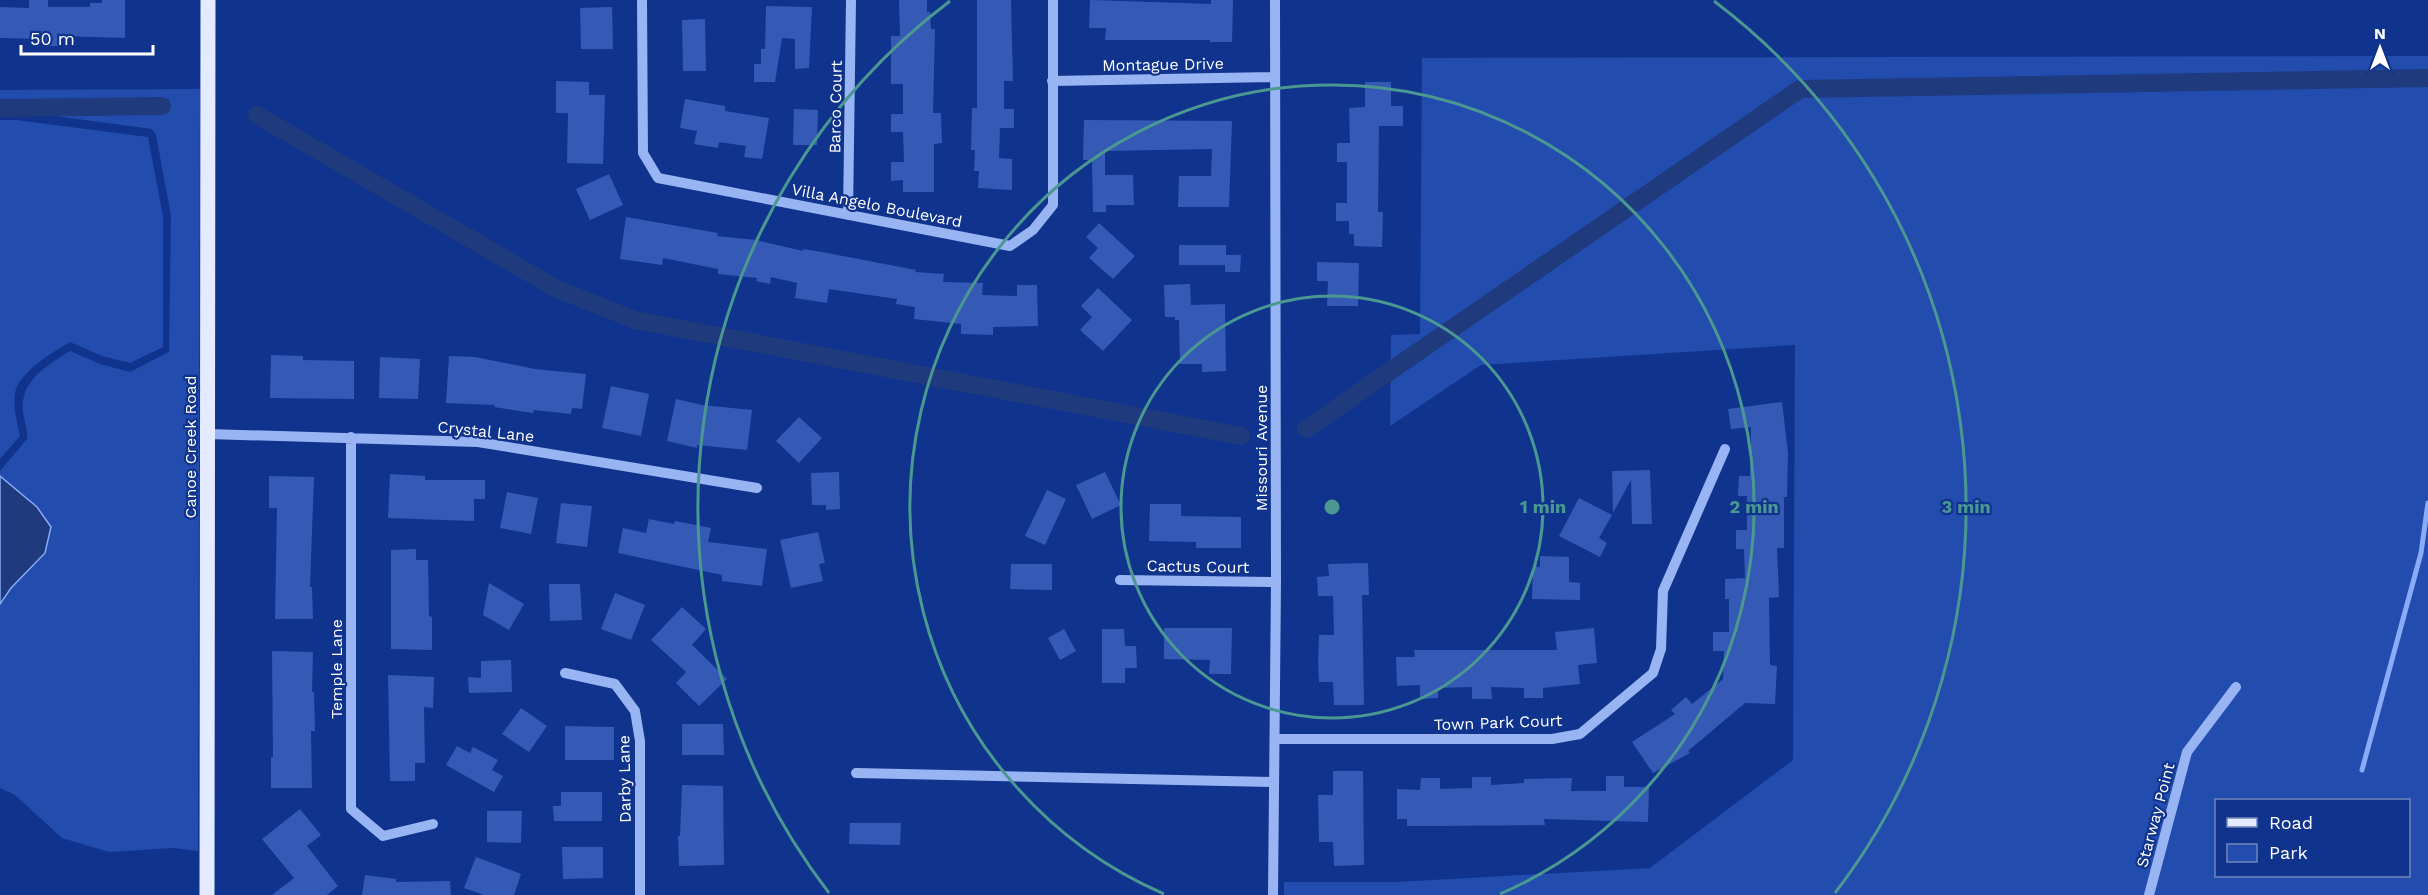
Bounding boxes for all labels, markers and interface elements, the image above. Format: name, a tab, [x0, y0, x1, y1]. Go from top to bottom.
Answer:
scale bar	[21, 18, 153, 56]
north arrow	[2350, 18, 2410, 78]
text: N	[2374, 24, 2386, 43]
text: 50 m	[30, 28, 75, 49]
street label: Montague Drive	[1102, 54, 1224, 75]
street label: Barco Court	[825, 60, 846, 154]
street label: Villa Angelo Boulevard	[790, 180, 964, 231]
street label: Canoe Creek Road	[181, 375, 200, 519]
street label: Missouri Avenue	[1252, 385, 1271, 511]
street label: Crystal Lane	[437, 417, 535, 446]
text: 1 min	[1520, 496, 1566, 517]
text: 2 min	[1729, 496, 1779, 517]
text: 3 min	[1941, 496, 1991, 517]
centre of rings	[1322, 497, 1342, 517]
street label: Cactus Court	[1147, 556, 1250, 577]
street label: Temple Lane	[327, 619, 346, 719]
street label: Town Park Court	[1433, 711, 1563, 734]
street label: Darby Lane	[614, 735, 635, 823]
street label: Starway Point	[2132, 760, 2179, 870]
legend	[2215, 799, 2410, 877]
text: Road	[2269, 812, 2313, 833]
text: Park	[2269, 842, 2308, 863]

